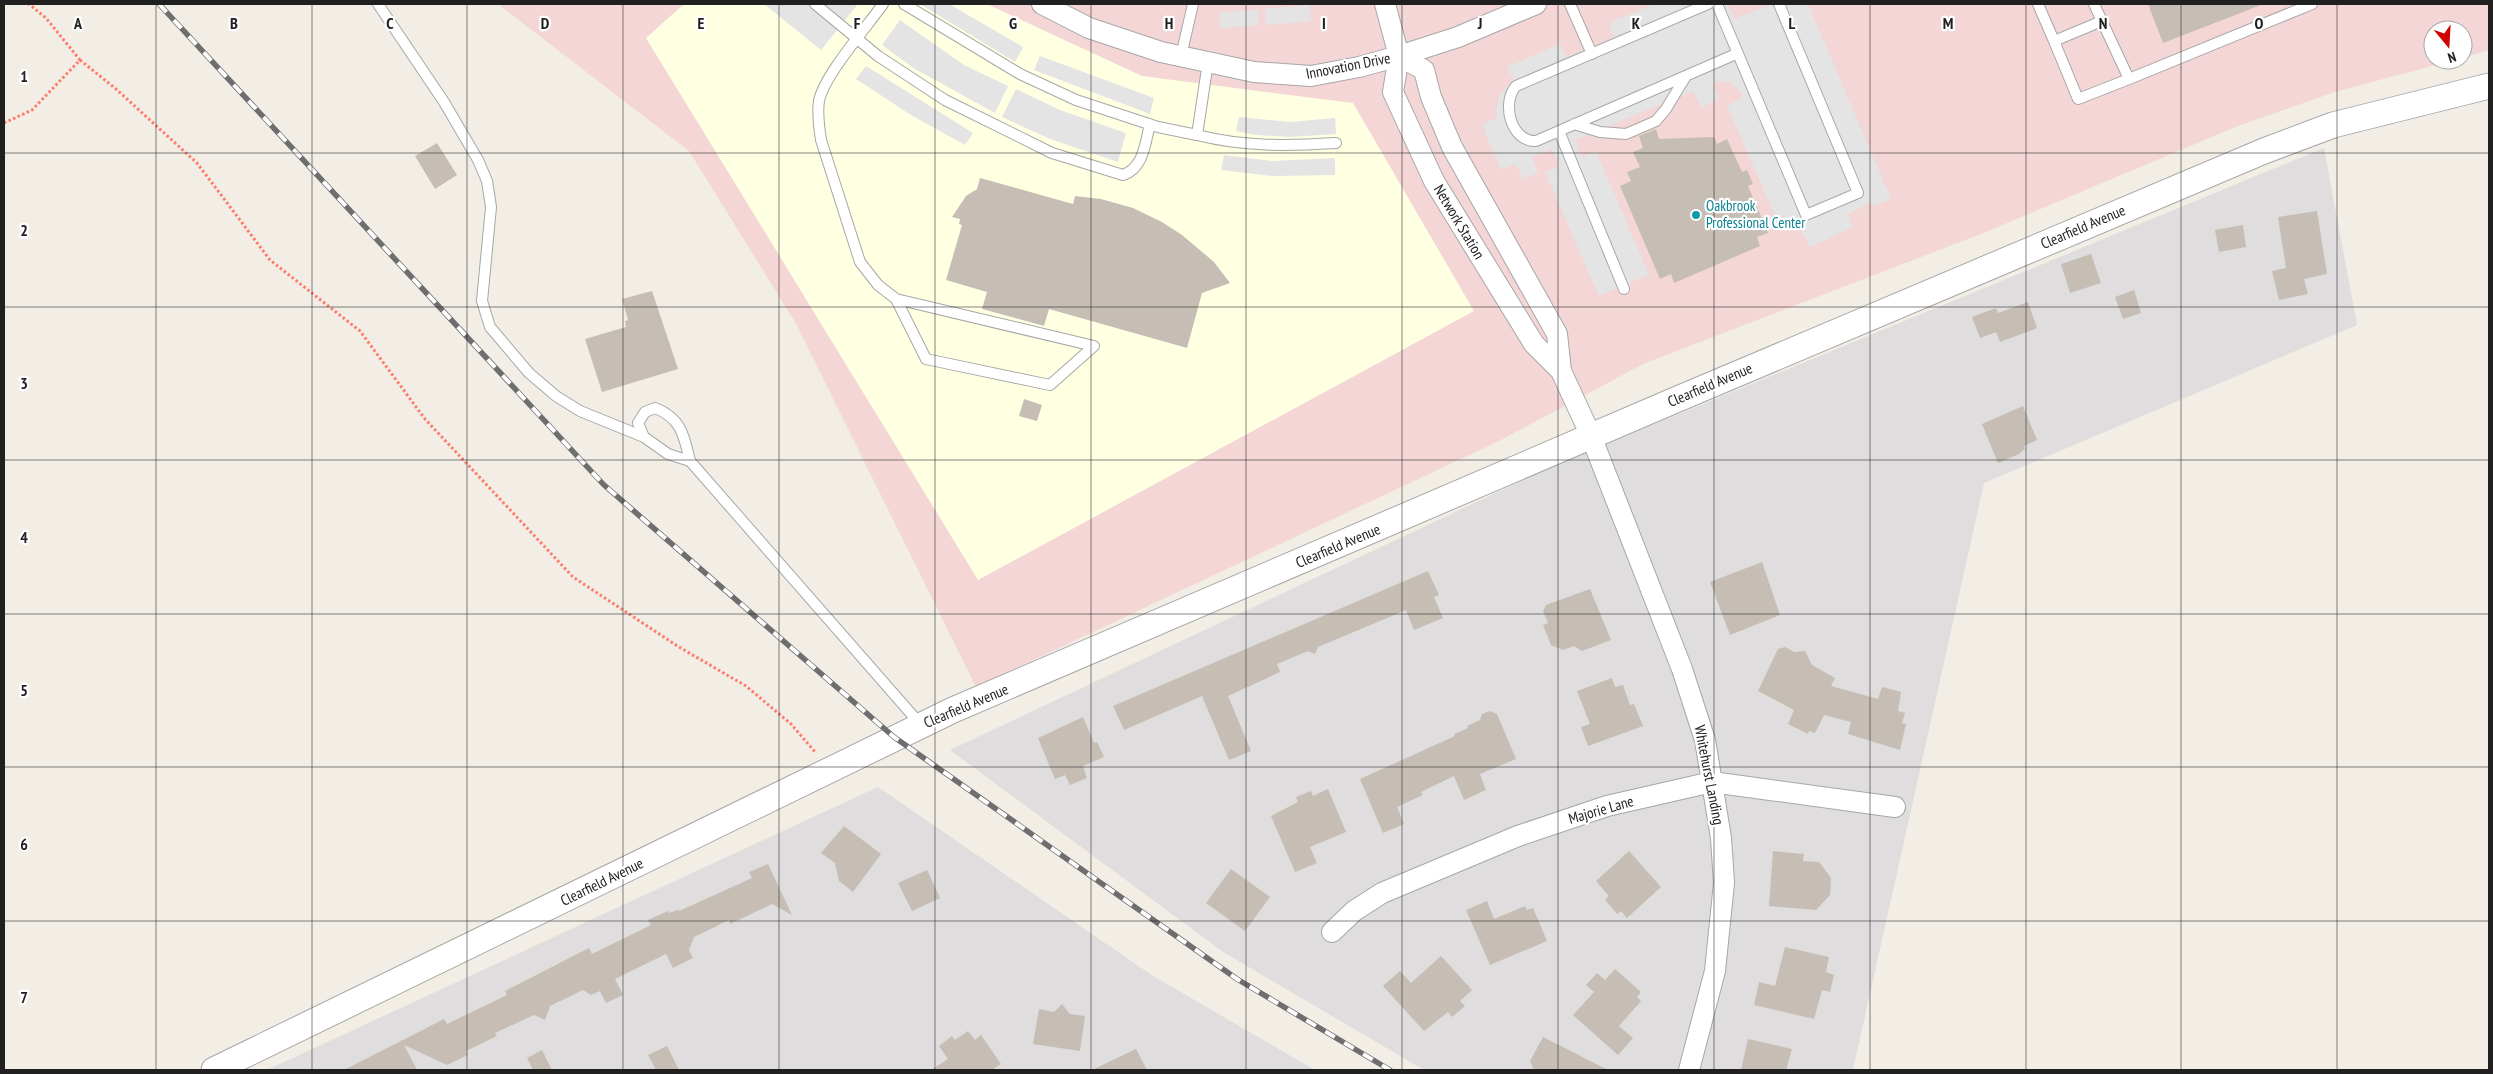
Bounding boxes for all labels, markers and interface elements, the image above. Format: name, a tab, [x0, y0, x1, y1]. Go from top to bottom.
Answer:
text: A	[73, 13, 83, 33]
text: B	[230, 13, 238, 33]
text: C	[386, 13, 394, 33]
text: D	[541, 13, 550, 33]
text: E	[698, 13, 705, 33]
text: F	[854, 13, 861, 33]
text: G	[1009, 13, 1017, 33]
text: H	[1165, 13, 1173, 33]
text: I	[1322, 13, 1326, 33]
text: J	[1477, 13, 1482, 33]
text: K	[1632, 13, 1641, 33]
text: L	[1789, 13, 1796, 33]
text: M	[1943, 13, 1953, 33]
text: N	[2099, 13, 2107, 33]
text: O	[2255, 13, 2264, 33]
north arrow	[2423, 20, 2473, 70]
street label: Innovation Drive	[1304, 48, 1392, 83]
text: N	[2446, 48, 2458, 67]
text: 1	[20, 66, 28, 86]
street label: Network Station	[1430, 181, 1489, 262]
place label: Oakbrook Professional Center	[1706, 196, 1806, 232]
street label: Clearfield Avenue	[2038, 200, 2128, 253]
marker: Oakbrook Professional Center	[1690, 209, 1702, 221]
text: 2	[20, 220, 28, 240]
street label: Clearfield Avenue	[1665, 358, 1755, 411]
text: 3	[20, 373, 28, 393]
street label: Clearfield Avenue	[1293, 519, 1383, 572]
text: 4	[20, 527, 28, 547]
street label: Clearfield Avenue	[921, 679, 1011, 732]
text: 5	[20, 680, 28, 700]
street label: Whitehurst Landing	[1691, 723, 1728, 826]
street label: Majorie Lane	[1566, 791, 1636, 828]
text: 6	[20, 834, 28, 854]
street label: Clearfield Avenue	[557, 853, 646, 910]
text: 7	[20, 987, 28, 1007]

